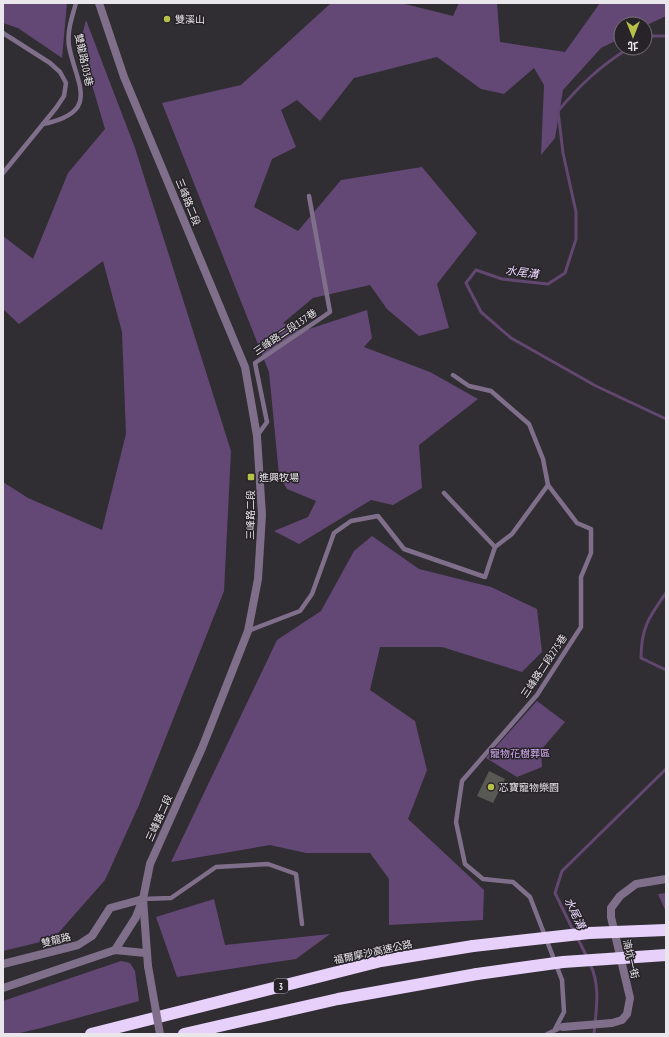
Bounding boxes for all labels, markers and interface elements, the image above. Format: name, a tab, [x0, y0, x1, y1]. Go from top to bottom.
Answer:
place label: 雙溪山	[175, 13, 205, 26]
marker: 雙溪山	[162, 14, 172, 24]
north arrow	[613, 16, 653, 56]
street label: 雙龍路103巷	[72, 32, 96, 88]
text: 北	[628, 39, 639, 53]
street label: 三峰路二段	[173, 176, 203, 228]
water label: 水尾溝	[505, 263, 541, 282]
street label: 三峰路二段137巷	[251, 306, 319, 358]
place label: 進興牧場	[259, 471, 299, 484]
marker: 進興牧場	[246, 472, 256, 482]
street label: 三峰路二段	[244, 490, 257, 540]
street label: 三峰路二段275巷	[518, 632, 570, 700]
park label: 寵物花樹葬區	[490, 747, 550, 760]
place label: 芯寶寵物樂園	[499, 781, 559, 794]
marker: 芯寶寵物樂園	[486, 782, 496, 792]
street label: 三峰路二段	[143, 793, 175, 843]
water label: 水尾溝	[561, 895, 589, 933]
street label: 雙龍路	[40, 930, 72, 950]
street label: 福爾摩沙高速公路	[333, 937, 413, 967]
street label: 湳坑一街	[620, 938, 642, 980]
road number: 3	[274, 979, 288, 993]

